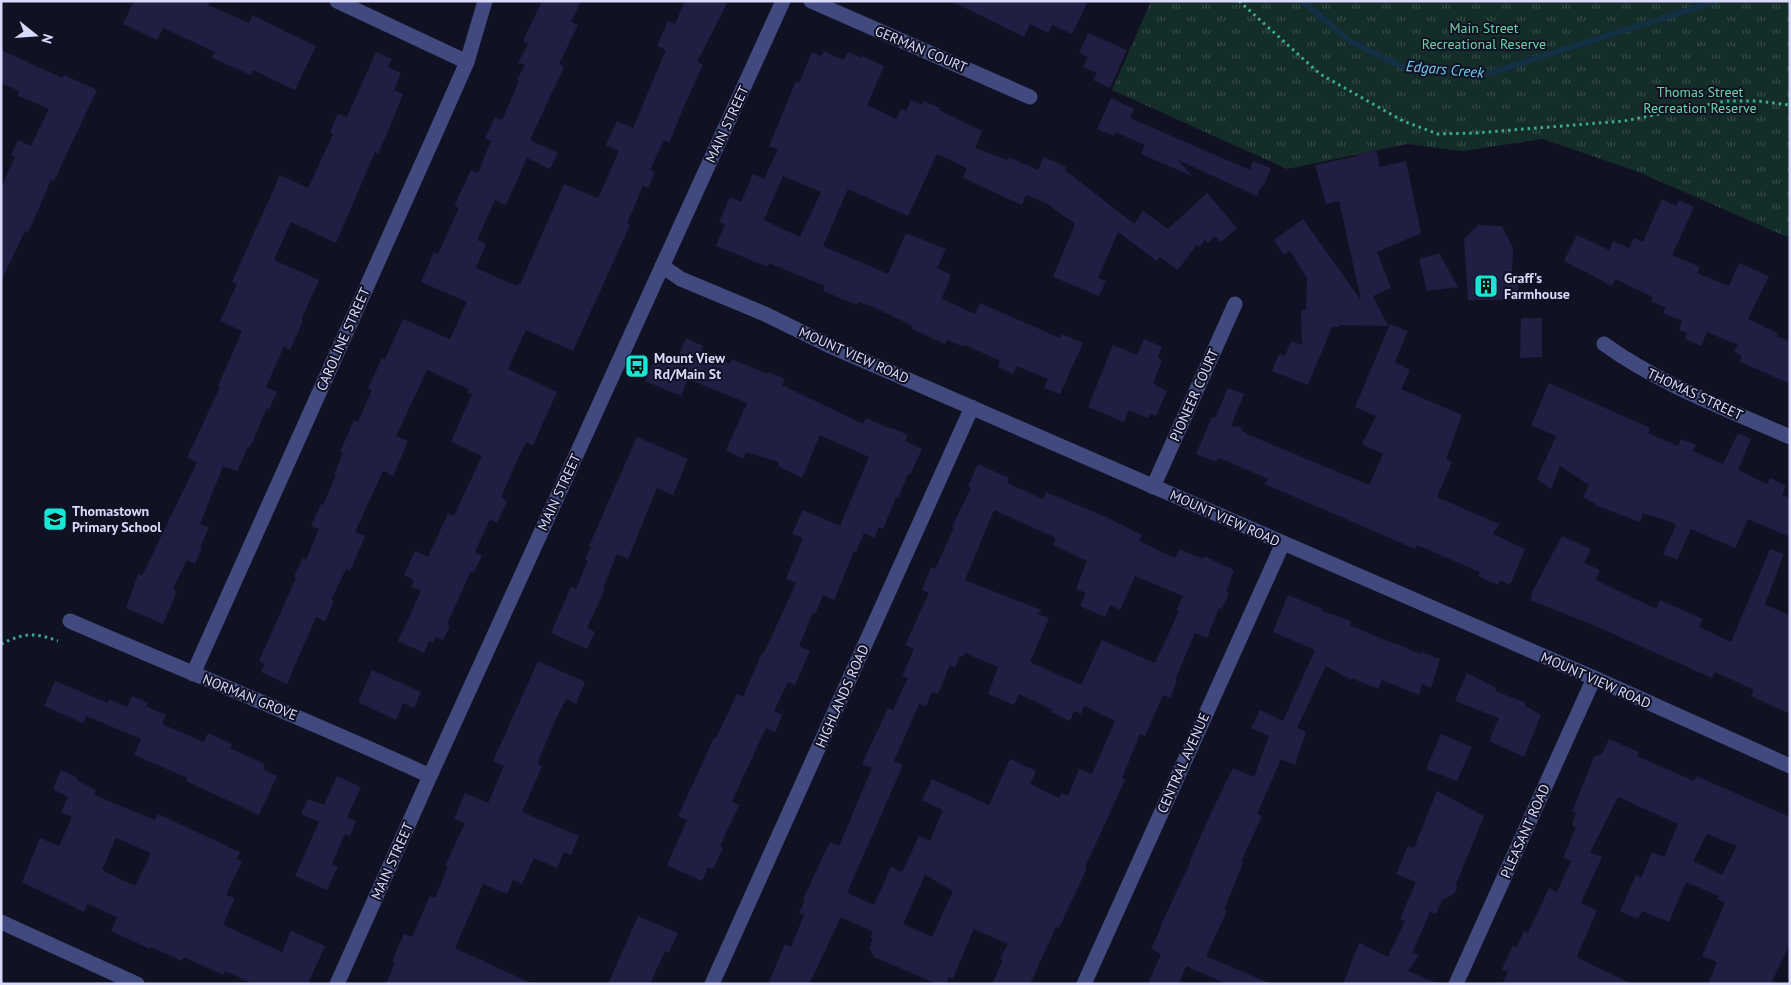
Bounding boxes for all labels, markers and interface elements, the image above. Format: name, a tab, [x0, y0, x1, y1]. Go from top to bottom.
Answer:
north arrow	[10, 10, 60, 60]
park label: Main Street Recreational Reserve	[1422, 19, 1546, 53]
street label: GERMAN COURT	[872, 21, 970, 77]
text: N	[37, 32, 57, 46]
water label: Edgars Creek	[1405, 56, 1486, 82]
street label: MAIN STREET	[701, 82, 753, 165]
park label: Thomas Street Recreation Reserve	[1643, 83, 1757, 117]
place label: Graff's Farmhouse	[1504, 269, 1570, 303]
building icon: Graff's Farmhouse	[1473, 273, 1499, 299]
street label: CAROLINE STREET	[312, 284, 374, 394]
street label: MOUNT VIEW ROAD	[796, 323, 912, 387]
street label: PIONEER COURT	[1166, 346, 1223, 444]
place label: Mount View Rd/Main St	[654, 349, 726, 383]
bus stop icon: Mount View Rd/Main St	[624, 353, 650, 379]
street label: THOMAS STREET	[1644, 364, 1746, 424]
street label: MAIN STREET	[533, 450, 585, 533]
street label: MOUNT VIEW ROAD	[1167, 486, 1283, 550]
place label: Thomastown Primary School	[72, 502, 162, 536]
school or university icon: Thomastown Primary School	[42, 506, 68, 532]
street label: HIGHLANDS ROAD	[811, 642, 873, 750]
street label: MOUNT VIEW ROAD	[1538, 648, 1654, 712]
street label: NORMAN GROVE	[200, 670, 300, 724]
street label: CENTRAL AVENUE	[1153, 710, 1213, 816]
street label: PLEASANT ROAD	[1496, 781, 1554, 881]
street label: MAIN STREET	[367, 819, 417, 902]

